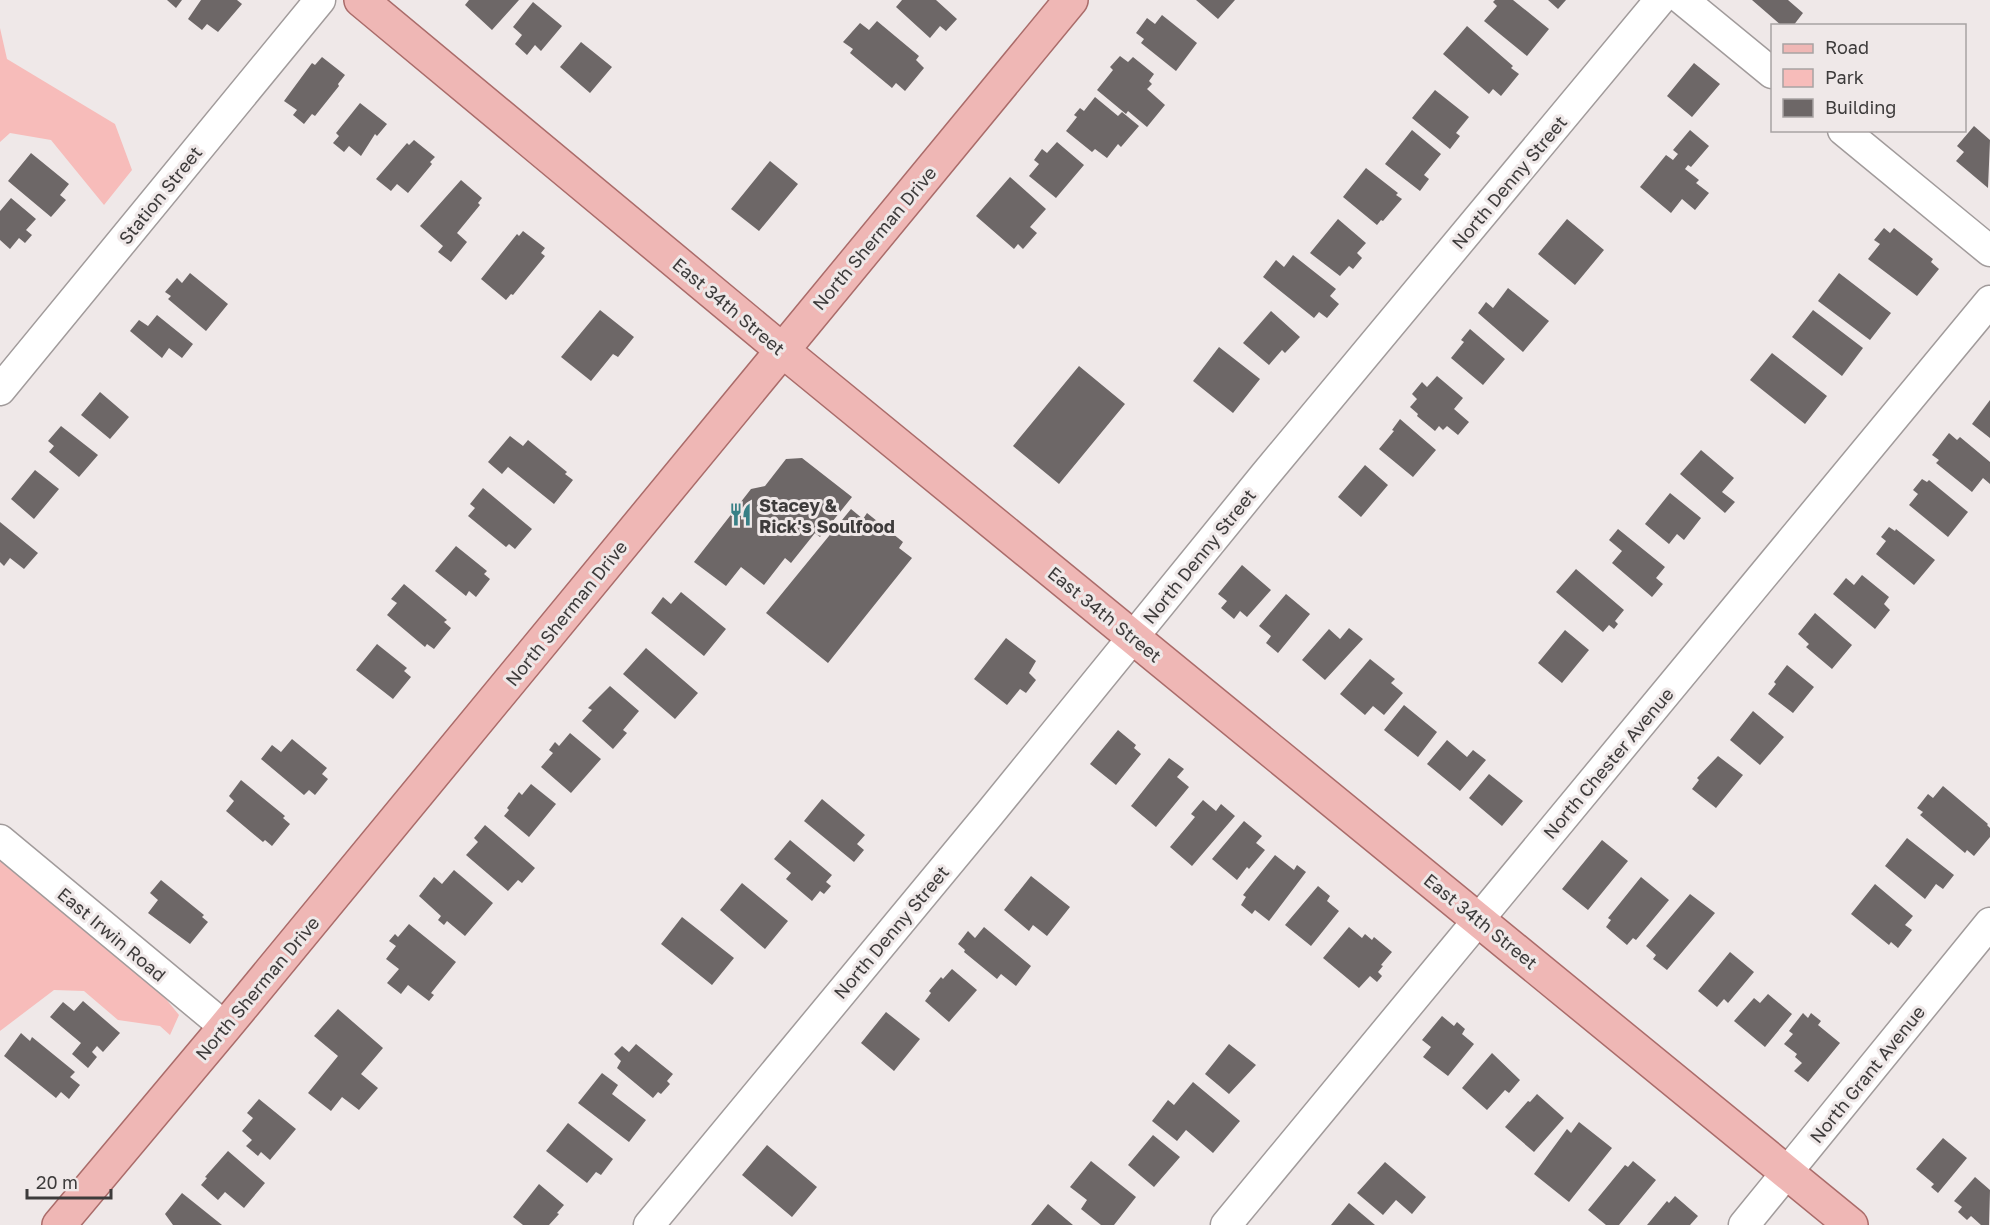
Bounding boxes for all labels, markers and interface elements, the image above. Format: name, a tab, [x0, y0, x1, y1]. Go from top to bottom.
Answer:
legend	[1771, 24, 1966, 132]
text: Road	[1825, 36, 1869, 58]
text: Park	[1825, 66, 1864, 88]
text: Building	[1825, 96, 1896, 118]
street label: North Denny Street	[1447, 111, 1571, 253]
street label: Station Street	[114, 141, 206, 249]
street label: North Sherman Drive	[807, 162, 941, 314]
street label: East 34th Street	[668, 253, 790, 359]
street label: North Denny Street	[1138, 484, 1260, 628]
place label: Stacey & Rick's Soulfood	[759, 494, 895, 537]
restaurant icon: Stacey & Rick's Soulfood	[728, 502, 754, 528]
street label: North Sherman Drive	[501, 536, 631, 690]
street label: East 34th Street	[1044, 561, 1166, 667]
street label: North Chester Avenue	[1538, 683, 1678, 843]
street label: North Denny Street	[829, 861, 953, 1003]
street label: East 34th Street	[1420, 868, 1542, 974]
street label: East Irwin Road	[53, 882, 171, 986]
street label: North Sherman Drive	[190, 912, 324, 1064]
street label: North Grant Avenue	[1805, 1001, 1929, 1147]
scale bar	[27, 1162, 111, 1200]
text: 20 m	[36, 1171, 78, 1193]

